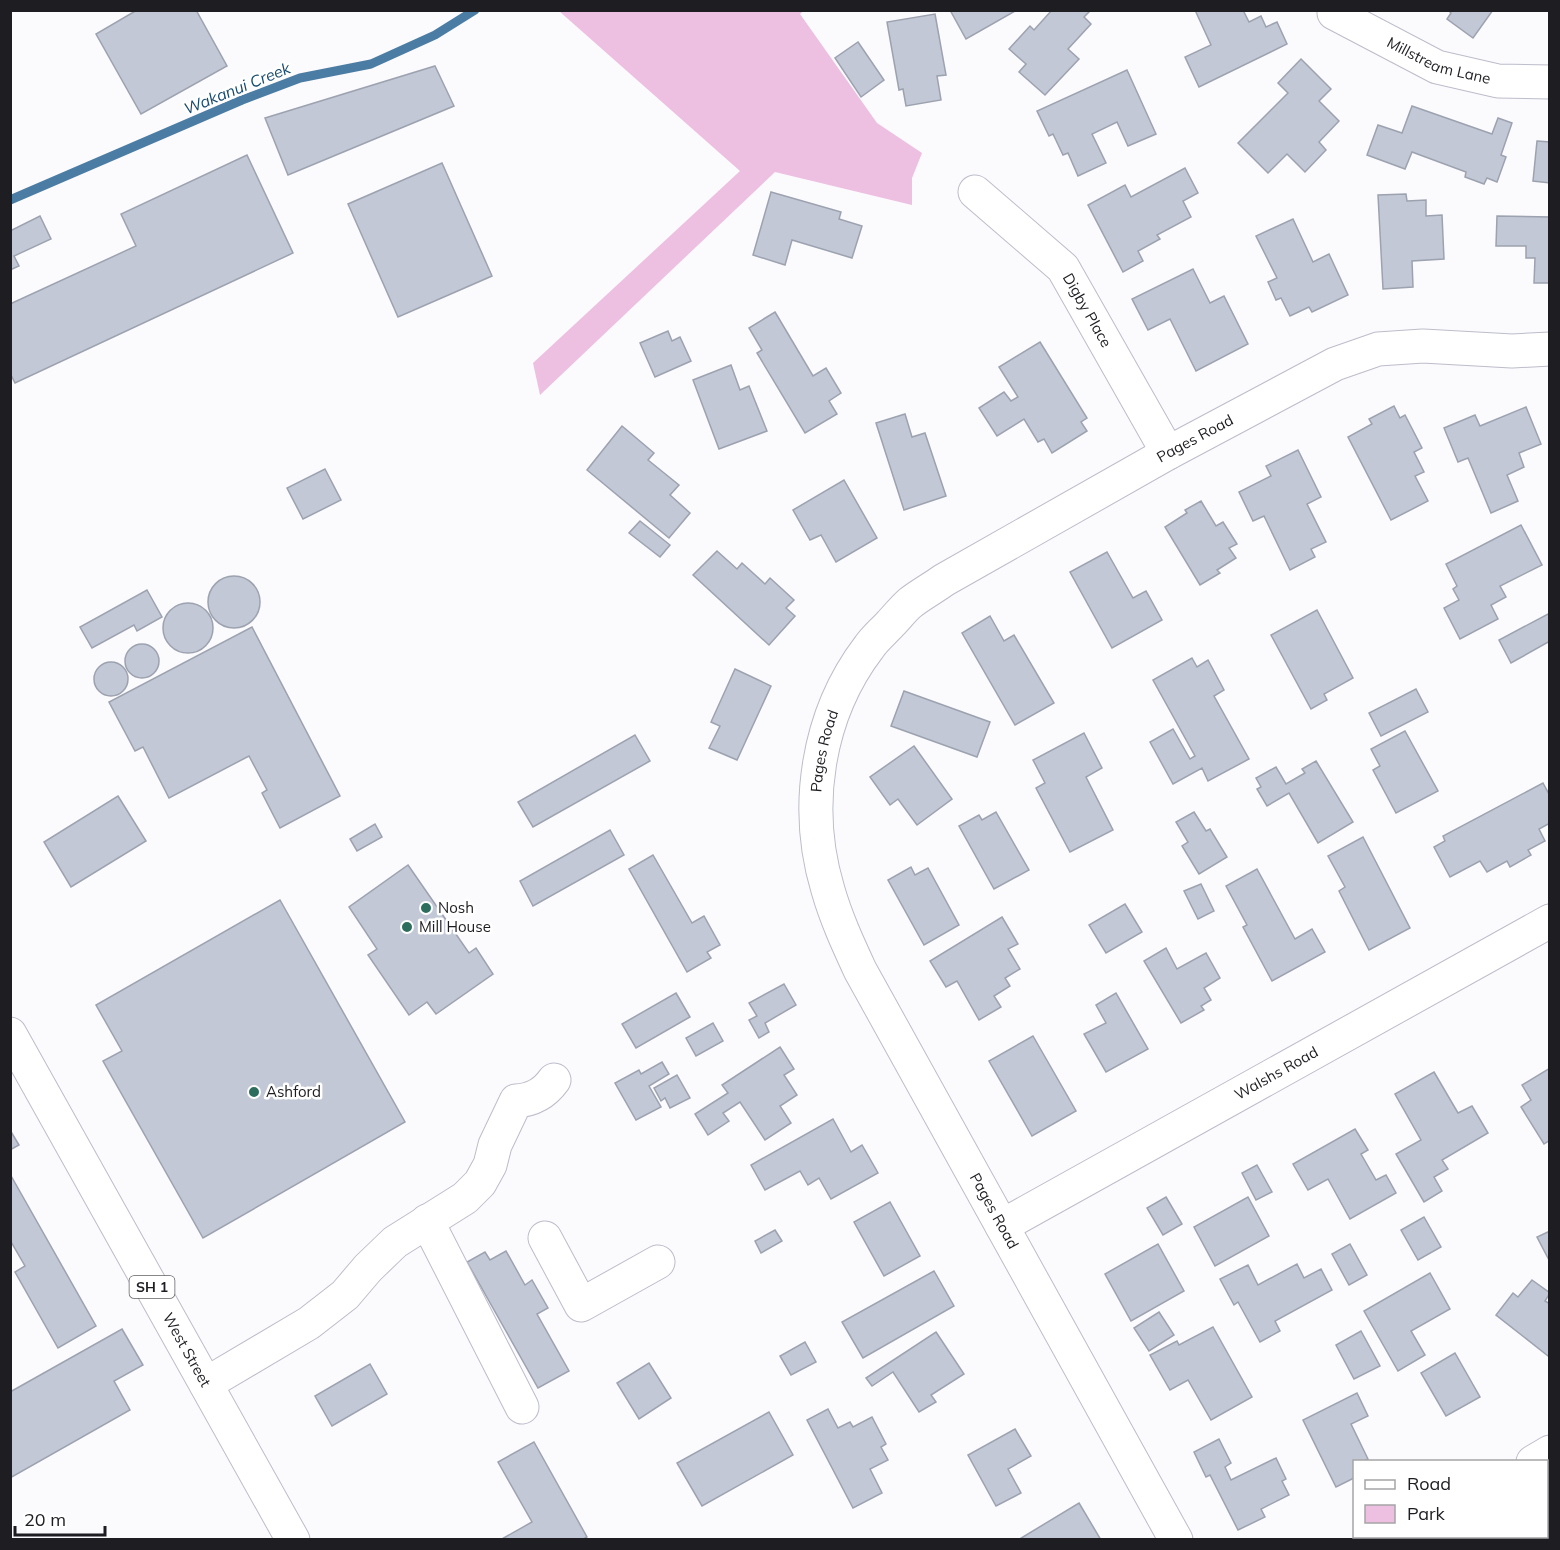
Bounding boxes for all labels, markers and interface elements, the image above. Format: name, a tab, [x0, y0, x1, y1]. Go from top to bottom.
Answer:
street label: Millstream Lane	[1384, 32, 1493, 88]
water label: Wakanui Creek	[181, 57, 294, 118]
street label: Digby Place	[1059, 270, 1116, 351]
street label: Pages Road	[1153, 410, 1236, 466]
street label: Pages Road	[806, 707, 842, 793]
place label: Nosh	[438, 898, 474, 917]
marker: Nosh	[419, 901, 433, 915]
place label: Mill House	[419, 917, 491, 936]
marker: Mill House	[400, 920, 414, 934]
street label: Walshs Road	[1231, 1042, 1321, 1104]
place label: Ashford	[266, 1082, 321, 1101]
marker: Ashford	[247, 1085, 261, 1099]
street label: Pages Road	[966, 1170, 1023, 1252]
road number: SH 1	[130, 1276, 174, 1298]
street label: West Street	[159, 1309, 215, 1390]
legend	[1353, 1460, 1548, 1538]
text: Road	[1407, 1472, 1451, 1495]
scale bar	[15, 1499, 105, 1537]
text: Park	[1407, 1502, 1446, 1525]
text: 20 m	[24, 1508, 66, 1531]

